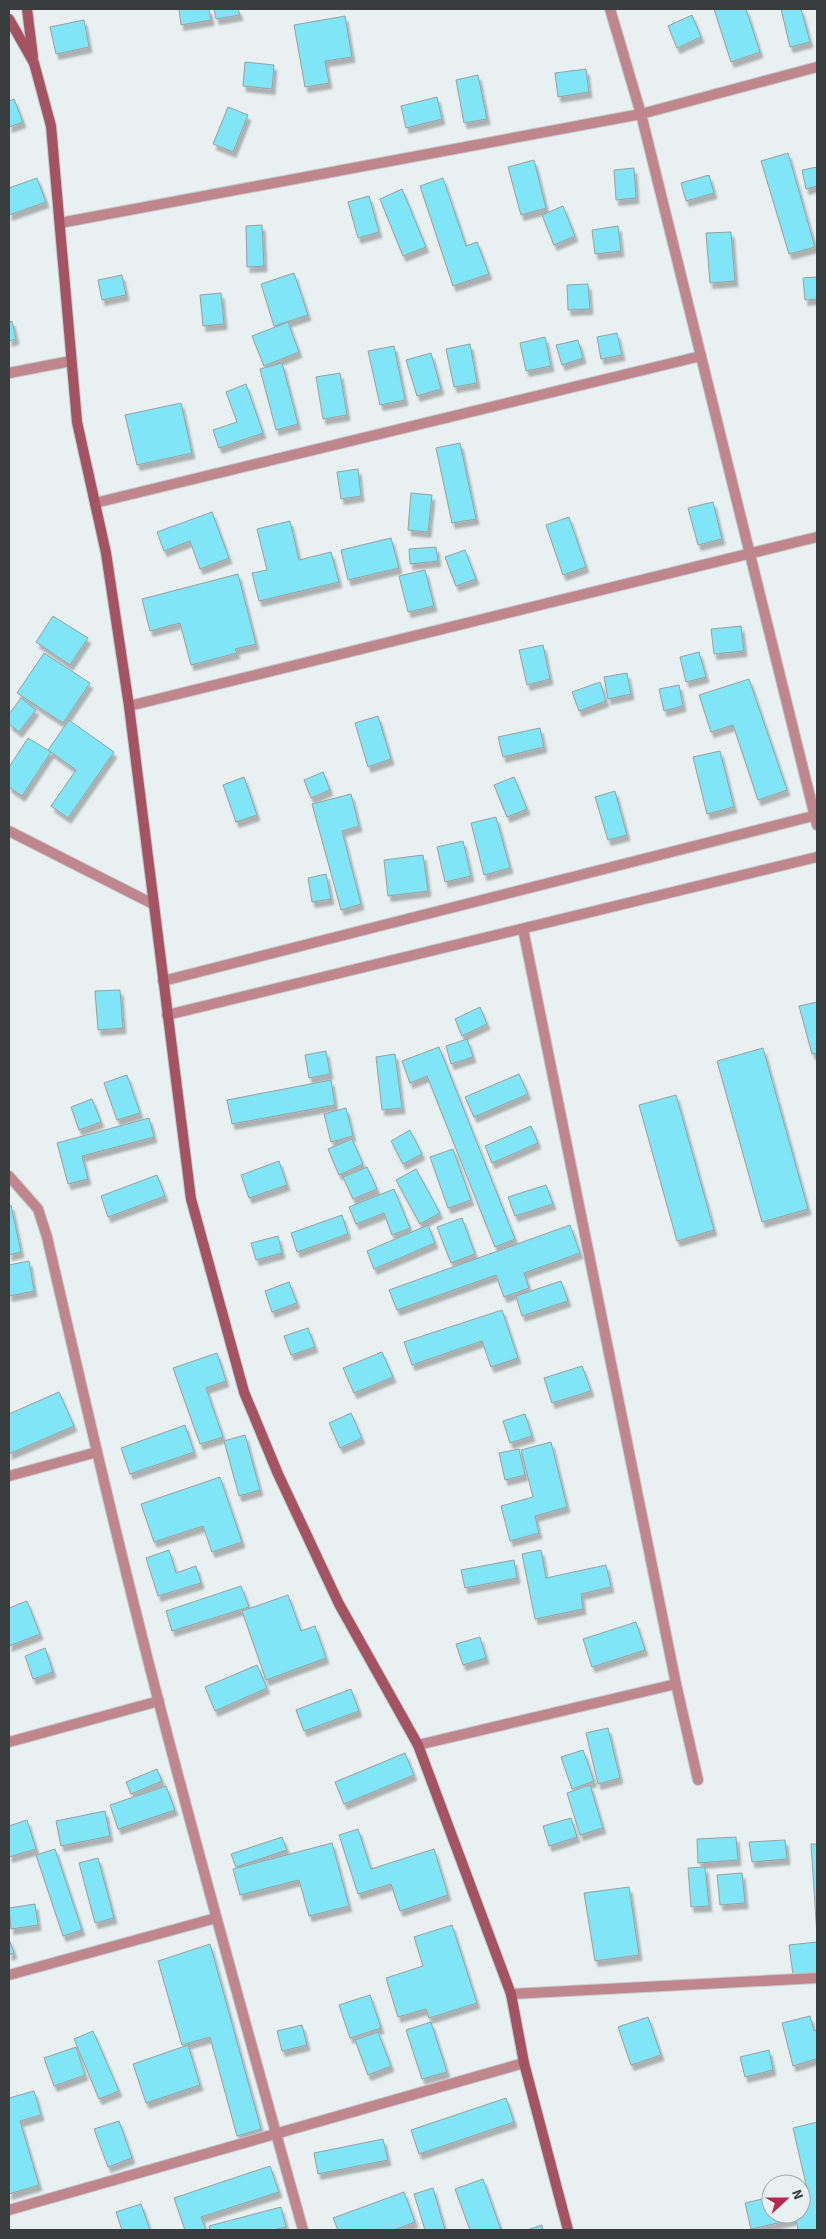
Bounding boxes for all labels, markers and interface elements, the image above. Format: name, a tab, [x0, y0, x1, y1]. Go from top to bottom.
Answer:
north arrow	[761, 2174, 811, 2224]
text: N	[786, 2187, 808, 2203]

